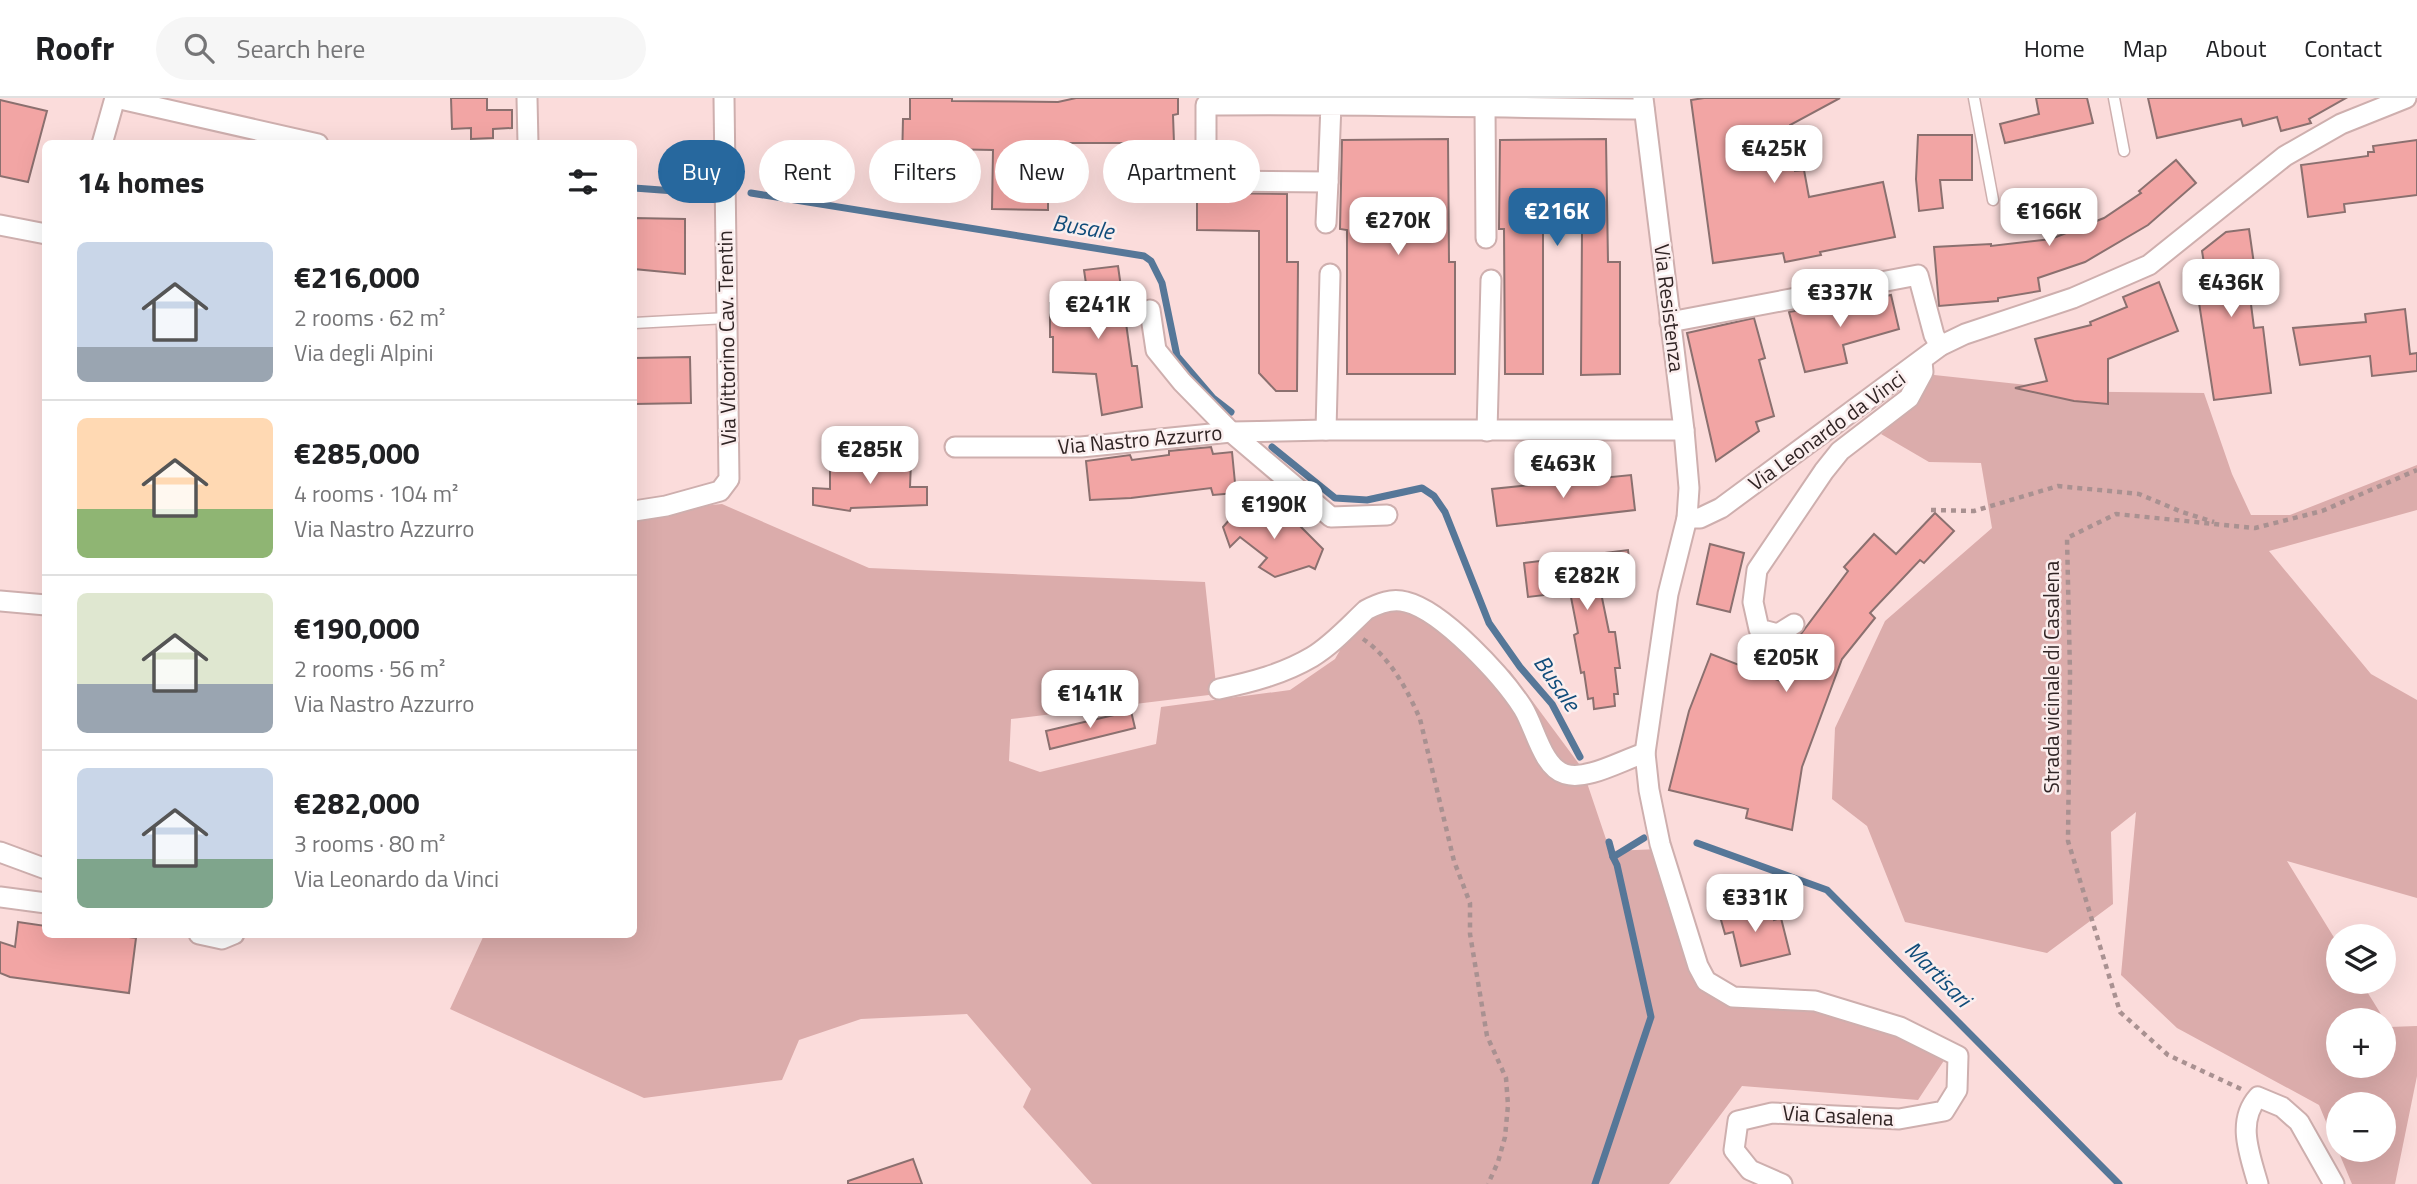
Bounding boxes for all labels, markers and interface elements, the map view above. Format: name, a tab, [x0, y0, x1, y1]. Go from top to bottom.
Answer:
search box	[156, 17, 646, 80]
text: Roofr	[35, 23, 114, 73]
icon: search	[180, 29, 218, 67]
text: Search here	[236, 29, 365, 68]
text: Home	[2024, 30, 2085, 66]
text: Map	[2123, 30, 2168, 66]
text: About	[2206, 30, 2266, 66]
text: Contact	[2304, 30, 2382, 66]
pin: €425K	[1725, 126, 1823, 185]
text: €425K	[1741, 130, 1807, 165]
chip: Buy	[658, 140, 745, 203]
chip: Rent	[759, 140, 855, 203]
chip: Filters	[869, 140, 981, 203]
chip: New	[995, 140, 1089, 203]
chip: Apartment	[1103, 140, 1260, 203]
text: 14 homes	[77, 159, 204, 205]
icon: filters	[564, 163, 602, 201]
pin: €216K	[1508, 188, 1606, 248]
pin: €166K	[2000, 188, 2098, 248]
text: €216K	[1524, 193, 1590, 228]
text: €166K	[2016, 193, 2082, 228]
pin: €270K	[1349, 198, 1447, 257]
text: €270K	[1365, 202, 1431, 237]
water label: Busale	[1050, 204, 1118, 249]
street label: Via Vittorino Cav. Trentin	[708, 230, 744, 446]
street label: Via Resistenza	[1646, 242, 1694, 374]
text: €216,000	[294, 254, 420, 300]
pin: €436K	[2182, 260, 2280, 319]
text: €436K	[2198, 264, 2264, 299]
icon: home	[133, 270, 217, 354]
pin: €337K	[1791, 270, 1889, 329]
text: €337K	[1807, 274, 1873, 309]
pin: €241K	[1049, 282, 1147, 341]
text: €241K	[1065, 286, 1131, 321]
text: 2 rooms · 62 m²	[294, 300, 445, 335]
text: Via degli Alpini	[294, 335, 434, 370]
street label: Via Leonardo da Vinci	[1741, 362, 1912, 498]
street label: Via Nastro Azzurro	[1056, 416, 1223, 462]
pin: €285K	[821, 426, 919, 486]
text: €285,000	[294, 430, 420, 476]
text: €285K	[837, 431, 903, 466]
pin: €463K	[1514, 440, 1612, 500]
text: €463K	[1530, 445, 1596, 480]
icon: home	[133, 446, 217, 530]
text: 4 rooms · 104 m²	[294, 476, 458, 511]
pin: €190K	[1225, 482, 1323, 541]
text: €190K	[1241, 486, 1307, 521]
text: Via Nastro Azzurro	[294, 511, 474, 546]
pin: €282K	[1538, 552, 1636, 612]
text: €282K	[1554, 557, 1620, 592]
street label: Strada vicinale di Casalena	[2035, 560, 2067, 793]
text: €190,000	[294, 605, 420, 651]
icon: home	[133, 621, 217, 705]
pin: €205K	[1737, 634, 1835, 694]
text: €205K	[1753, 639, 1819, 674]
water label: Busale	[1525, 647, 1590, 719]
text: 2 rooms · 56 m²	[294, 651, 445, 686]
pin: €141K	[1041, 670, 1139, 730]
text: €141K	[1057, 675, 1123, 710]
text: Via Nastro Azzurro	[294, 686, 474, 721]
text: €282,000	[294, 780, 420, 826]
icon: home	[133, 796, 217, 880]
text: 3 rooms · 80 m²	[294, 826, 445, 861]
text: Via Leonardo da Vinci	[294, 861, 499, 896]
pin: €331K	[1706, 874, 1804, 934]
text: €331K	[1722, 879, 1788, 914]
map controls	[2326, 924, 2396, 1162]
button: layers	[2326, 924, 2396, 994]
water label: Martisari	[1897, 932, 1981, 1017]
button: +	[2326, 1008, 2396, 1078]
button: −	[2326, 1092, 2396, 1162]
street label: Via Casalena	[1782, 1096, 1895, 1134]

